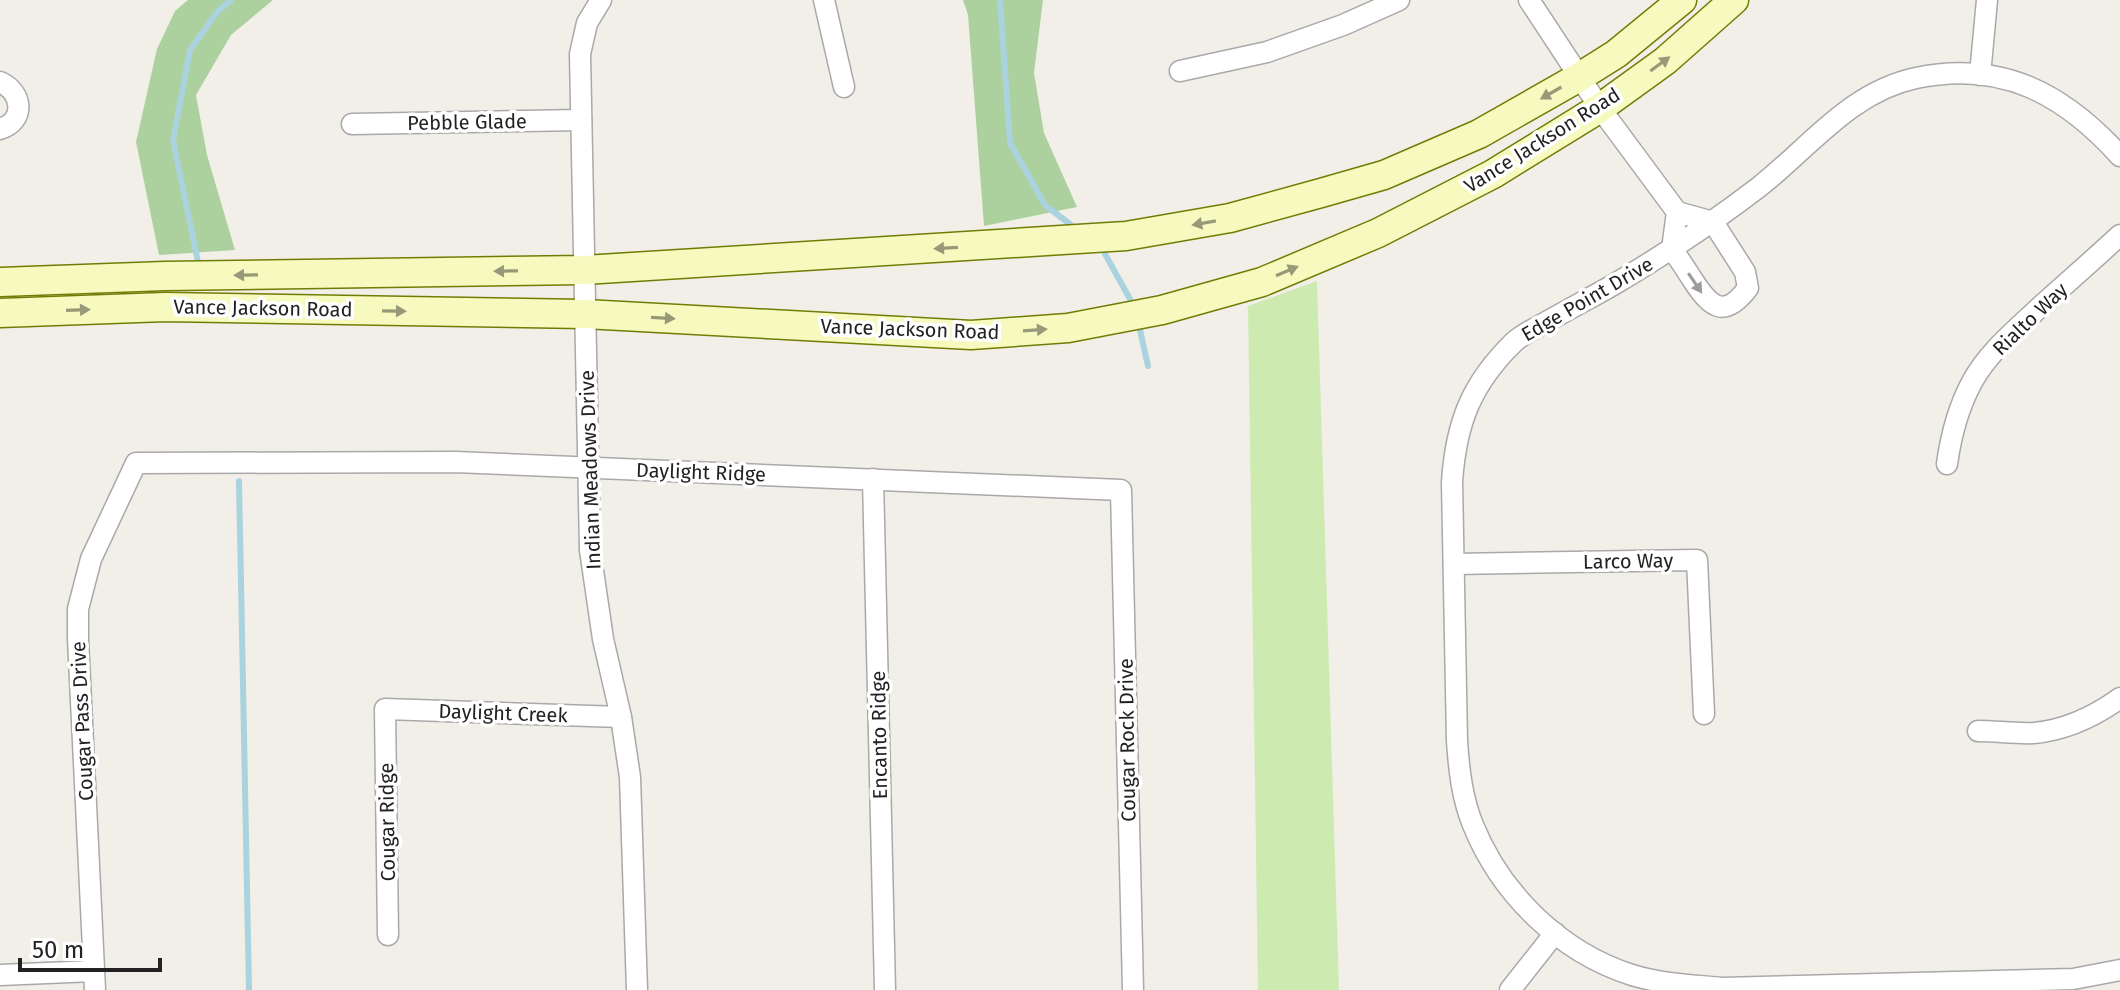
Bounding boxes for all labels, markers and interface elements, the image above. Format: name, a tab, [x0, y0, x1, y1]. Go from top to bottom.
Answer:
one-way arrow	[1649, 56, 1671, 72]
street label: Vance Jackson Road	[1460, 82, 1624, 198]
one-way arrow	[1539, 86, 1562, 100]
street label: Pebble Glade	[407, 109, 527, 135]
one-way arrow	[1191, 217, 1216, 229]
one-way arrow	[933, 242, 958, 255]
street label: Edge Point Drive	[1517, 252, 1657, 346]
one-way arrow	[493, 265, 518, 277]
one-way arrow	[1275, 265, 1299, 278]
one-way arrow	[233, 269, 258, 281]
one-way arrow	[1687, 272, 1701, 294]
street label: Rialto Way	[1988, 277, 2072, 360]
street label: Vance Jackson Road	[173, 294, 353, 322]
one-way arrow	[66, 303, 91, 316]
one-way arrow	[382, 304, 407, 317]
one-way arrow	[651, 312, 676, 325]
street label: Vance Jackson Road	[820, 314, 1000, 344]
one-way arrow	[1023, 323, 1048, 336]
street label: Indian Meadows Drive	[575, 370, 605, 570]
street label: Daylight Ridge	[636, 458, 766, 486]
street label: Larco Way	[1583, 548, 1673, 574]
street label: Cougar Pass Drive	[66, 641, 98, 801]
street label: Cougar Rock Drive	[1114, 658, 1140, 822]
street label: Encanto Ridge	[866, 670, 892, 800]
street label: Daylight Creek	[438, 699, 569, 727]
street label: Cougar Ridge	[374, 762, 400, 882]
scale bar	[20, 922, 160, 972]
text: 50 m	[32, 936, 84, 964]

